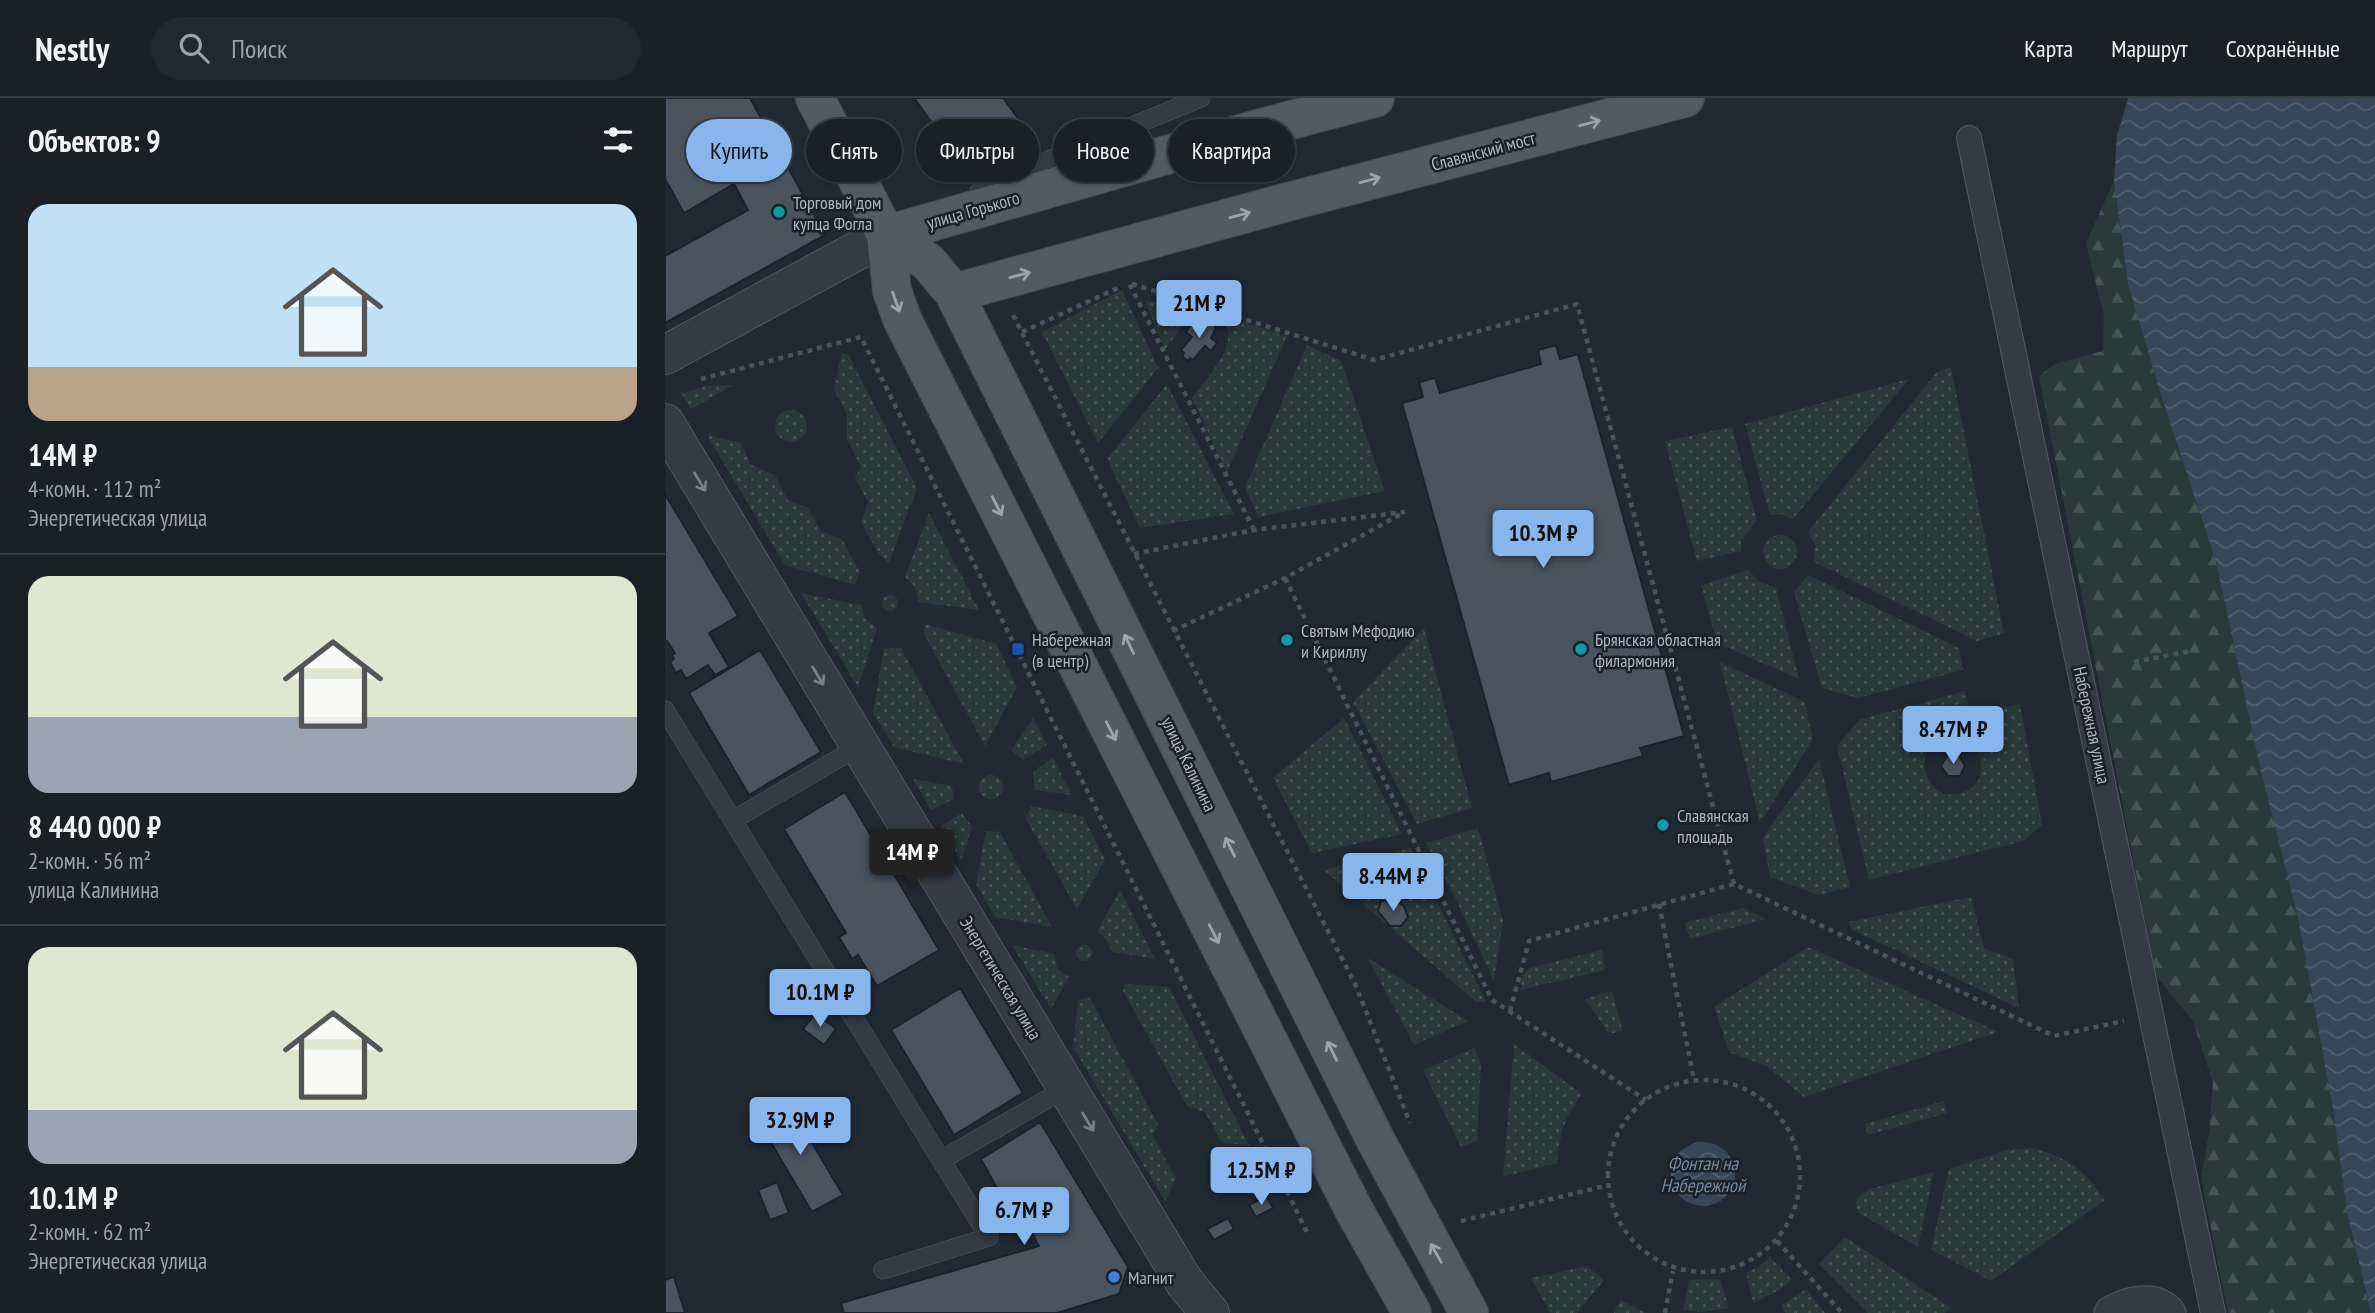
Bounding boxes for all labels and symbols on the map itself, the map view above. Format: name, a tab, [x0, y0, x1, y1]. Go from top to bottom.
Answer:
one-way arrow	[1578, 116, 1601, 129]
street label: Славянский мост	[1429, 126, 1538, 176]
one-way arrow	[1358, 173, 1381, 186]
street label: улица Горького	[924, 186, 1022, 234]
place label: Торговый дом купца Фогла	[793, 191, 881, 235]
marker: Торговый дом купца Фогла	[771, 204, 787, 220]
one-way arrow	[1228, 207, 1250, 220]
one-way arrow	[1008, 268, 1031, 281]
pin: 21M ₽	[1150, 280, 1248, 340]
one-way arrow	[891, 291, 903, 313]
one-way arrow	[694, 471, 708, 491]
one-way arrow	[990, 495, 1004, 516]
pin: 10.3M ₽	[1478, 510, 1608, 570]
place label: Святым Мефодию и Кириллу	[1301, 619, 1415, 663]
place label: Набережная (в центр)	[1032, 628, 1111, 672]
place label: Брянская областная филармония	[1595, 628, 1721, 672]
marker: Святым Мефодию и Кириллу	[1279, 632, 1295, 648]
one-way arrow	[1122, 634, 1135, 655]
marker: Набережная (в центр)	[1010, 641, 1026, 657]
marker: Брянская областная филармония	[1573, 641, 1589, 657]
street label: Набережная улица	[2068, 664, 2116, 786]
one-way arrow	[812, 666, 826, 686]
pin: 8.47M ₽	[1888, 706, 2018, 766]
street label: улица Калинина	[1156, 713, 1222, 815]
one-way arrow	[1104, 720, 1118, 741]
place label: Славянская площадь	[1677, 804, 1749, 848]
marker: Славянская площадь	[1655, 817, 1671, 833]
pin: 14M ₽	[863, 830, 961, 889]
one-way arrow	[1223, 837, 1237, 858]
pin: 8.44M ₽	[1328, 854, 1458, 913]
street label: Энергетическая улица	[955, 912, 1047, 1044]
one-way arrow	[1208, 923, 1221, 944]
pin: 10.1M ₽	[755, 970, 885, 1029]
one-way arrow	[1324, 1041, 1338, 1062]
pin: 32.9M ₽	[735, 1098, 865, 1157]
one-way arrow	[1082, 1112, 1096, 1132]
pin: 12.5M ₽	[1196, 1148, 1326, 1207]
water label: Фонтан на Набережной	[1661, 1151, 1747, 1197]
pin: 6.7M ₽	[967, 1188, 1081, 1247]
one-way arrow	[1429, 1243, 1442, 1264]
place label: Магнит	[1128, 1266, 1174, 1289]
marker: Магнит	[1106, 1269, 1122, 1285]

